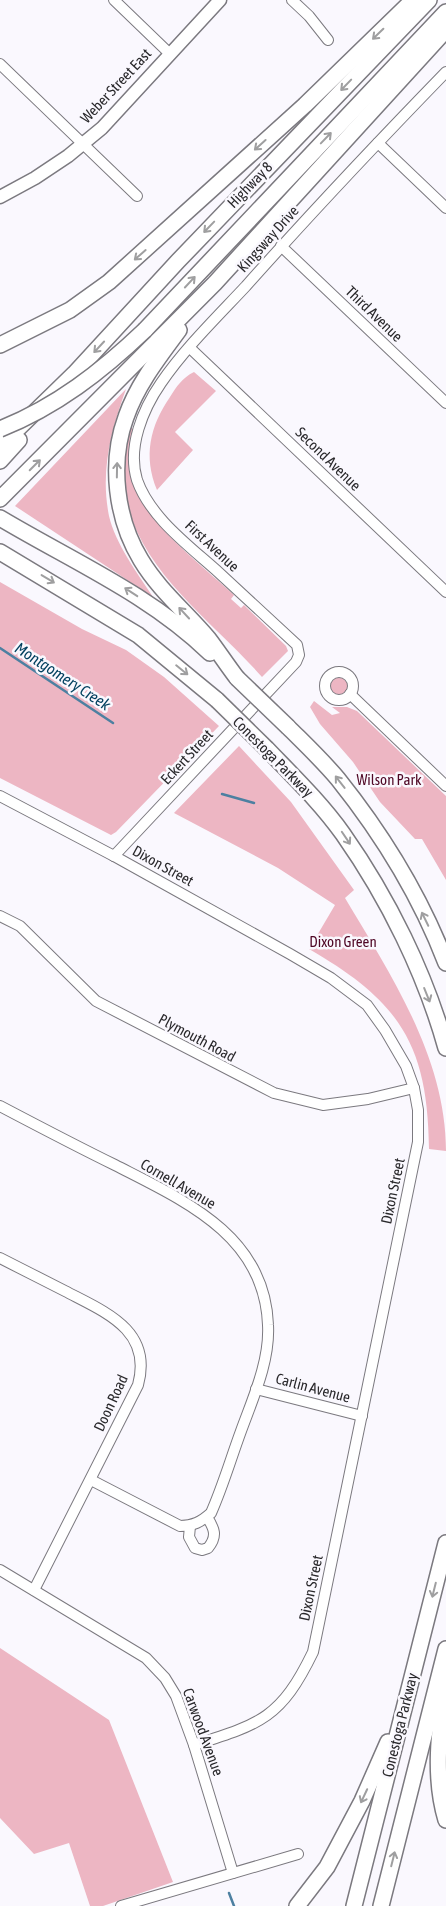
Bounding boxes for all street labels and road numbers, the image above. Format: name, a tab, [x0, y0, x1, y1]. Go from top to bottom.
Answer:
street label: Weber Street East	[77, 45, 154, 126]
street label: Highway 8	[224, 158, 276, 211]
street label: Kingsway Drive	[234, 202, 302, 275]
street label: Third Avenue	[343, 282, 406, 345]
street label: Second Avenue	[292, 423, 364, 494]
street label: First Avenue	[182, 517, 243, 575]
street label: Conestoga Parkway	[230, 713, 317, 800]
street label: Eckert Street	[157, 726, 216, 788]
street label: Dixon Street	[130, 842, 197, 889]
street label: Plymouth Road	[156, 1010, 239, 1065]
street label: Cornell Avenue	[138, 1155, 219, 1212]
street label: Dixon Street	[377, 1156, 408, 1225]
street label: Carlin Avenue	[274, 1369, 352, 1406]
street label: Doon Road	[90, 1372, 131, 1434]
street label: Dixon Street	[295, 1553, 326, 1622]
street label: Conestoga Parkway	[378, 1671, 421, 1779]
street label: Carwood Avenue	[180, 1686, 227, 1778]

